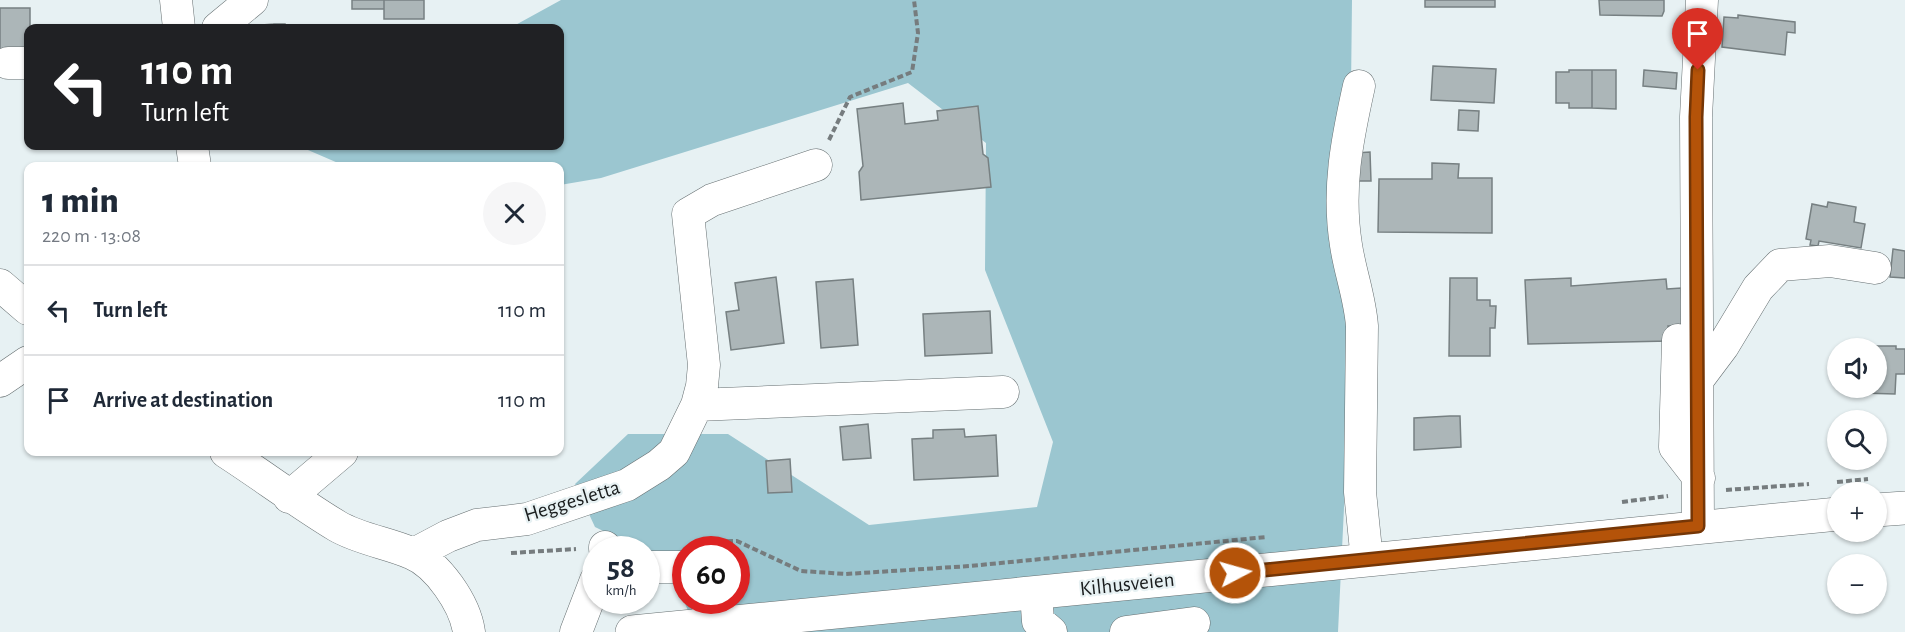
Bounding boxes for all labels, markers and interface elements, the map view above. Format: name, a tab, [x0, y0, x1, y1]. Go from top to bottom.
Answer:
pin	[1672, 8, 1723, 70]
icon: arrive	[1681, 17, 1714, 50]
icon: left	[42, 48, 120, 126]
text: 110 m	[141, 50, 233, 92]
text: Turn left	[141, 99, 229, 126]
button: close	[483, 182, 546, 245]
text: 1 min	[42, 183, 119, 219]
text: 220 m · 13:08	[42, 226, 141, 246]
icon: left	[42, 294, 75, 327]
text: Turn left	[93, 299, 167, 321]
text: 110 m	[498, 299, 546, 321]
map controls	[1827, 338, 1887, 614]
button: sound	[1827, 338, 1887, 398]
icon: arrive	[42, 384, 75, 417]
text: Arrive at destination	[93, 389, 273, 411]
text: 110 m	[498, 389, 546, 411]
button: search	[1827, 410, 1887, 470]
street label: Heggesletta	[521, 476, 623, 526]
button: +	[1827, 482, 1887, 542]
speed limit sign: 60	[672, 536, 750, 614]
position arrow	[1203, 541, 1267, 605]
text: 58	[607, 553, 635, 583]
button: −	[1827, 554, 1887, 614]
street label: Kilhusveien	[1079, 569, 1175, 599]
text: km/h	[606, 583, 636, 598]

